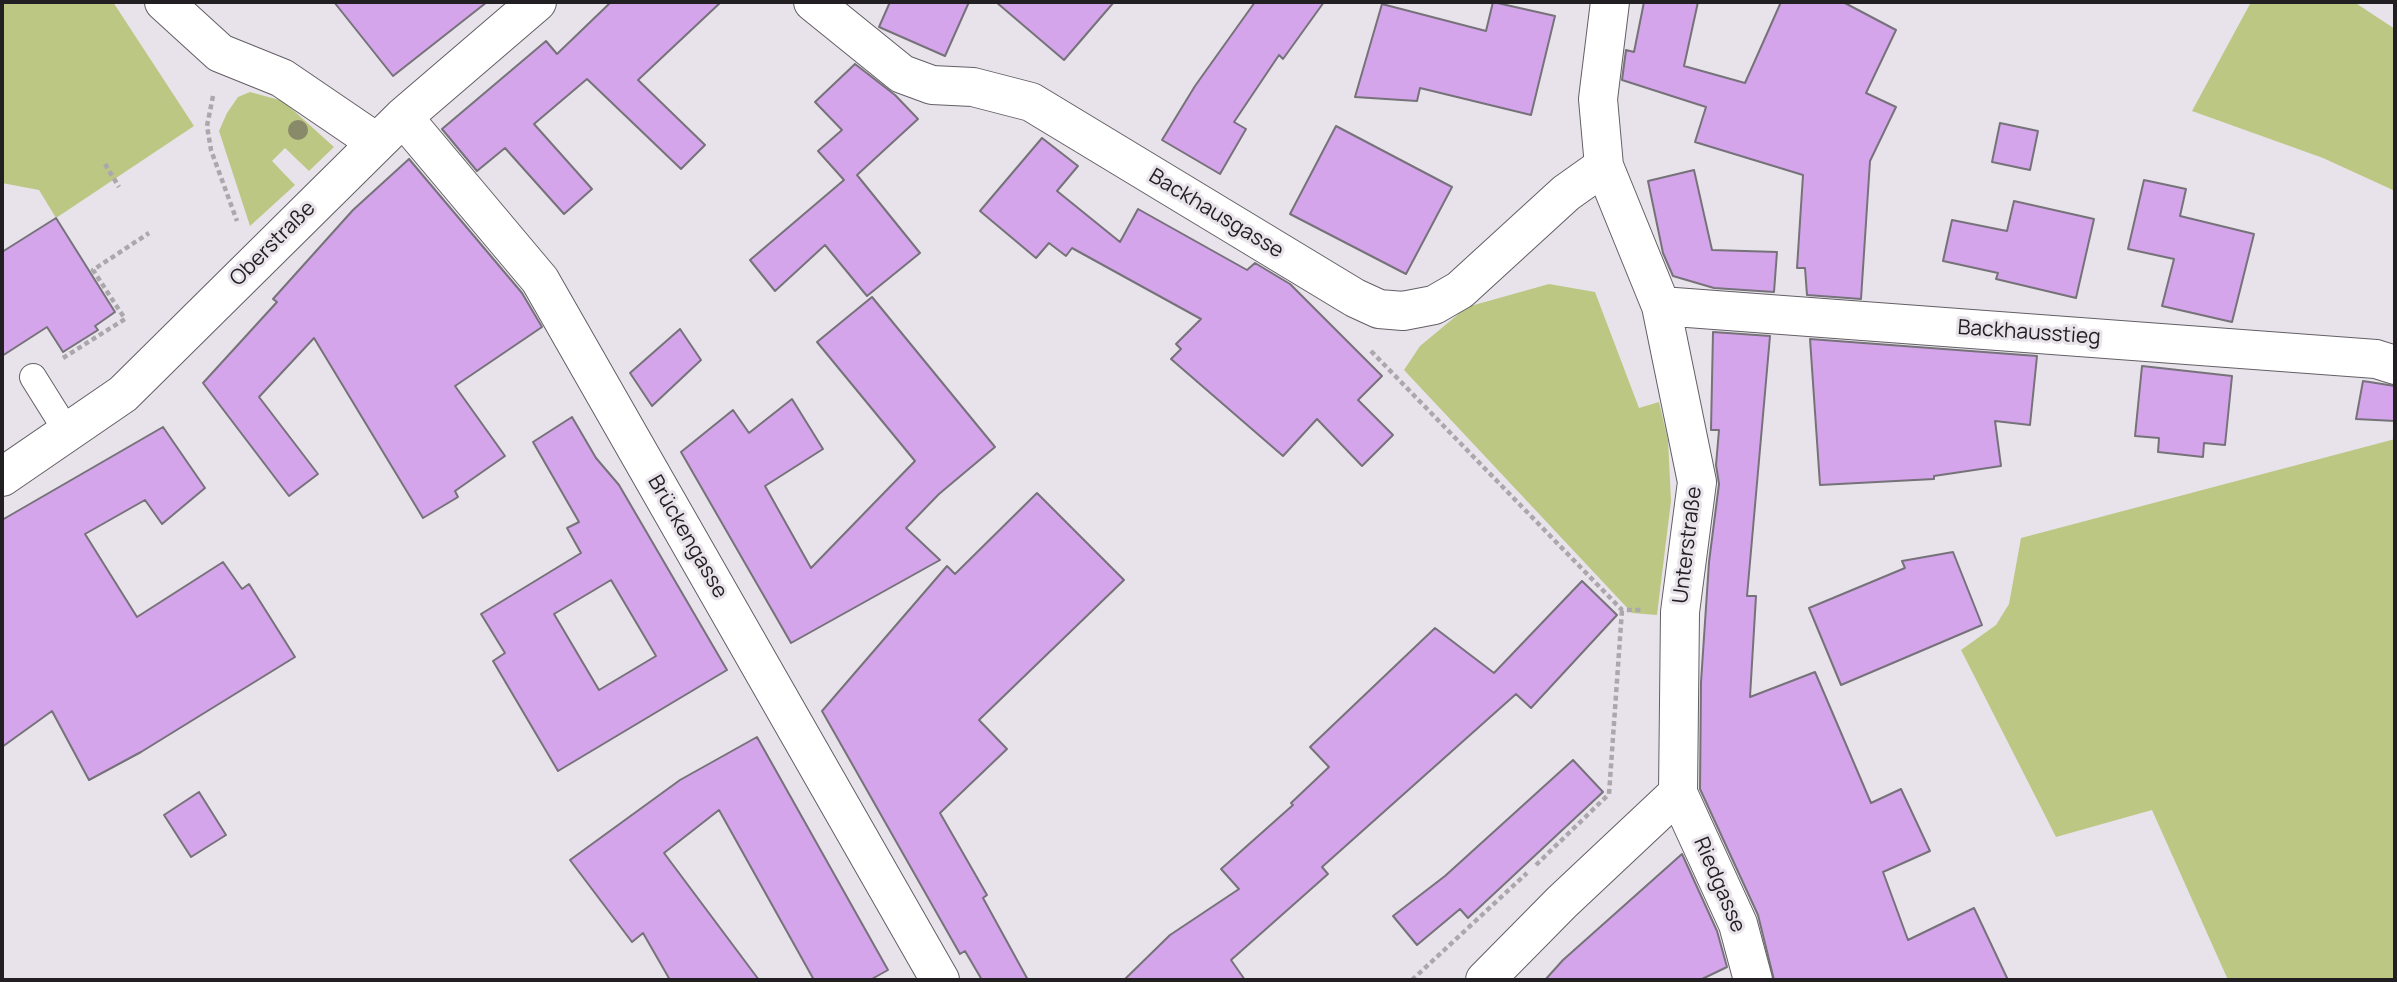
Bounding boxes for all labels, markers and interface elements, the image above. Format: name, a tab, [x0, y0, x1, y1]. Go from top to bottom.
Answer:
street label: Backhausgasse	[1144, 164, 1288, 264]
street label: Oberstraße	[225, 196, 321, 292]
street label: Backhausstieg	[1957, 315, 2101, 351]
street label: Brückengasse	[642, 471, 732, 603]
street label: Unterstraße	[1668, 485, 1708, 605]
street label: Riedgasse	[1688, 833, 1750, 937]

